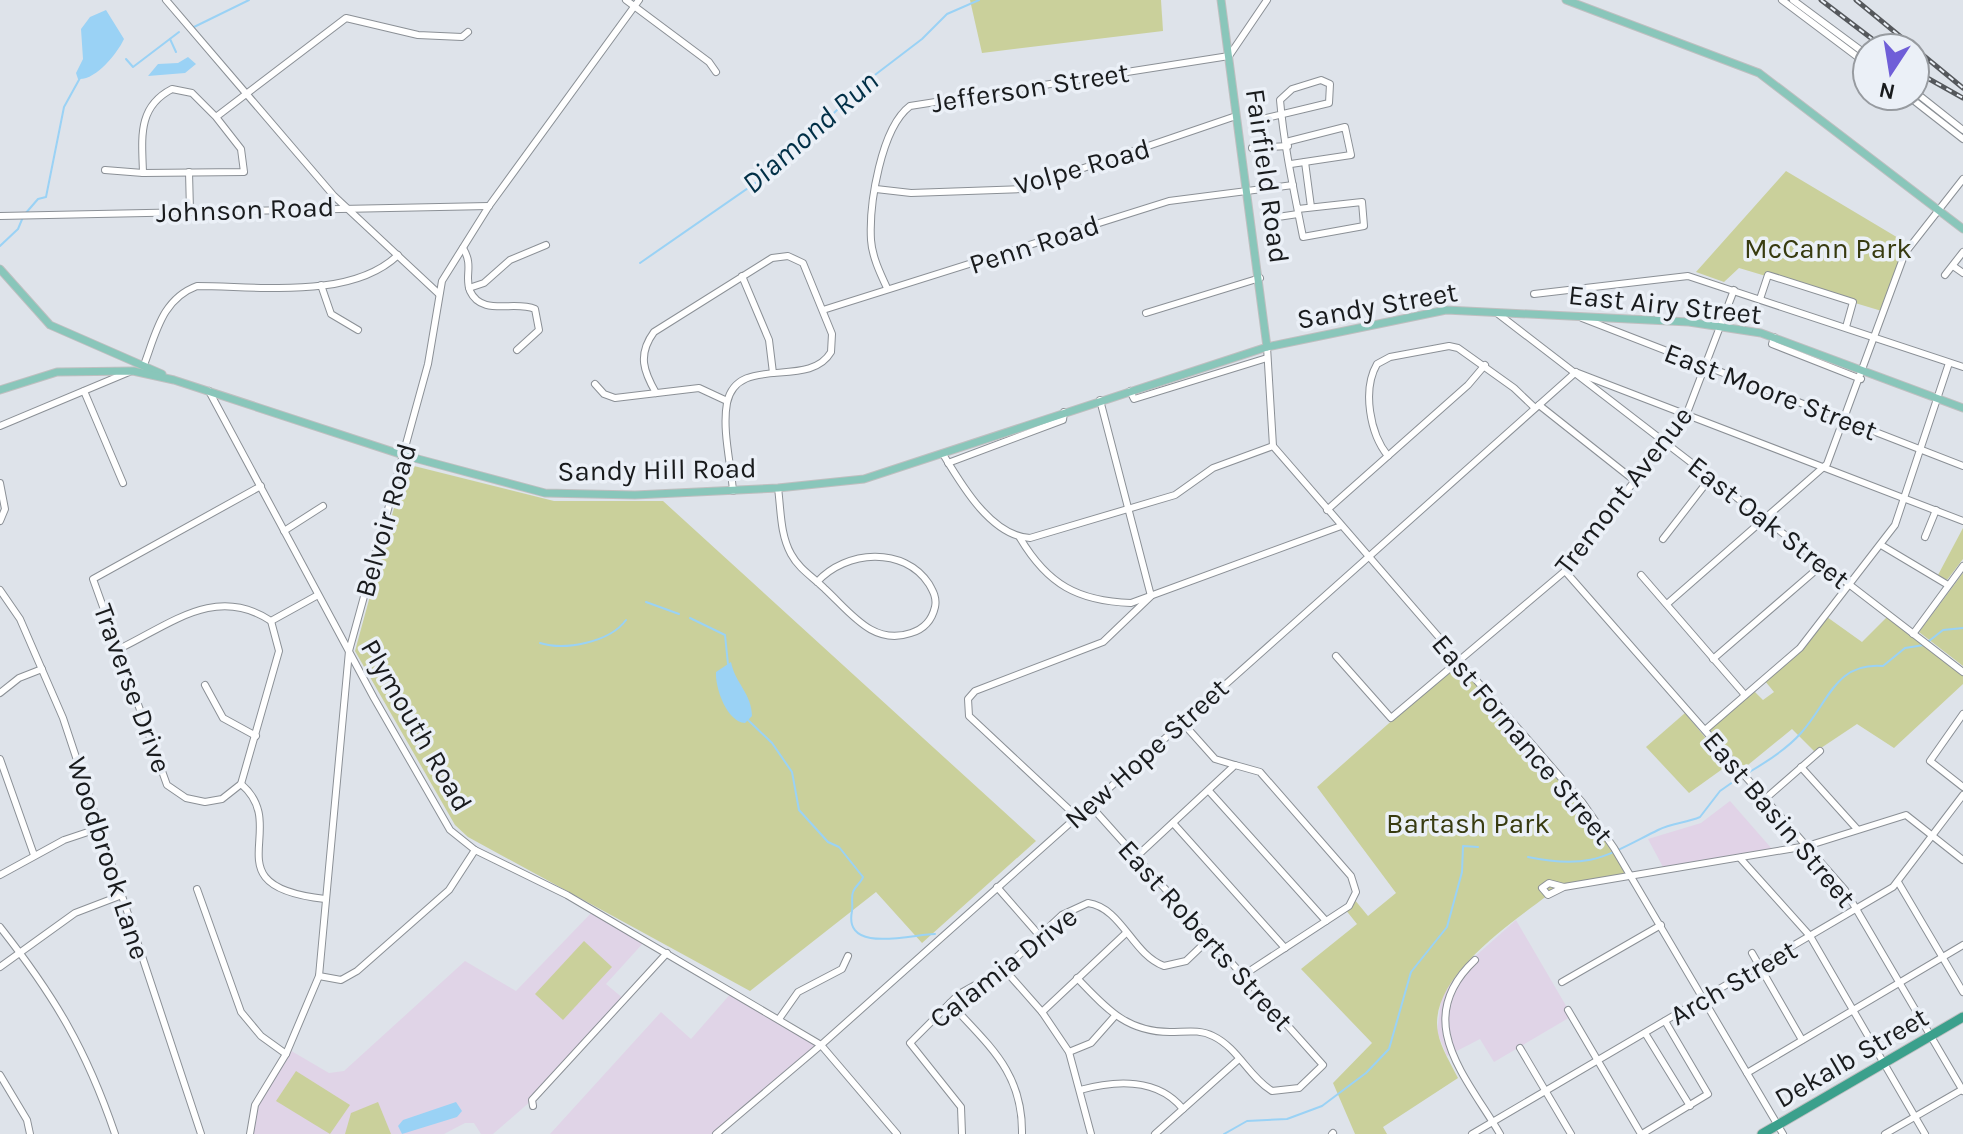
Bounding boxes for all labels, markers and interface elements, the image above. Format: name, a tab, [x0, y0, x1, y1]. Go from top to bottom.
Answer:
north arrow	[1851, 32, 1931, 112]
street label: Jefferson Street	[929, 56, 1131, 119]
water label: Diamond Run	[734, 63, 886, 201]
text: N	[1877, 76, 1897, 105]
street label: Fairfield Road	[1239, 87, 1296, 265]
street label: Volpe Road	[1010, 131, 1154, 202]
street label: Johnson Road	[155, 190, 335, 229]
street label: Penn Road	[965, 208, 1103, 281]
park label: McCann Park	[1744, 232, 1912, 265]
street label: Sandy Street	[1294, 275, 1460, 336]
street label: East Airy Street	[1567, 278, 1763, 331]
street label: East Moore Street	[1660, 336, 1882, 447]
street label: Tremont Avenue	[1548, 400, 1699, 581]
street label: Belvoir Road	[348, 439, 423, 601]
street label: East Oak Street	[1681, 449, 1856, 596]
street label: Sandy Hill Road	[557, 451, 757, 488]
street label: Traverse Drive	[87, 599, 178, 777]
street label: East Fornance Street	[1425, 628, 1620, 851]
street label: Plymouth Road	[354, 633, 479, 817]
street label: New Hope Street	[1058, 671, 1235, 835]
street label: East Basin Street	[1696, 725, 1863, 914]
street label: Woodbrook Lane	[60, 753, 157, 964]
park label: Bartash Park	[1386, 807, 1550, 840]
street label: East Roberts Street	[1111, 833, 1300, 1038]
street label: Calamia Drive	[923, 900, 1084, 1035]
street label: Arch Street	[1664, 933, 1803, 1032]
street label: Dekalb Street	[1769, 1000, 1934, 1115]

